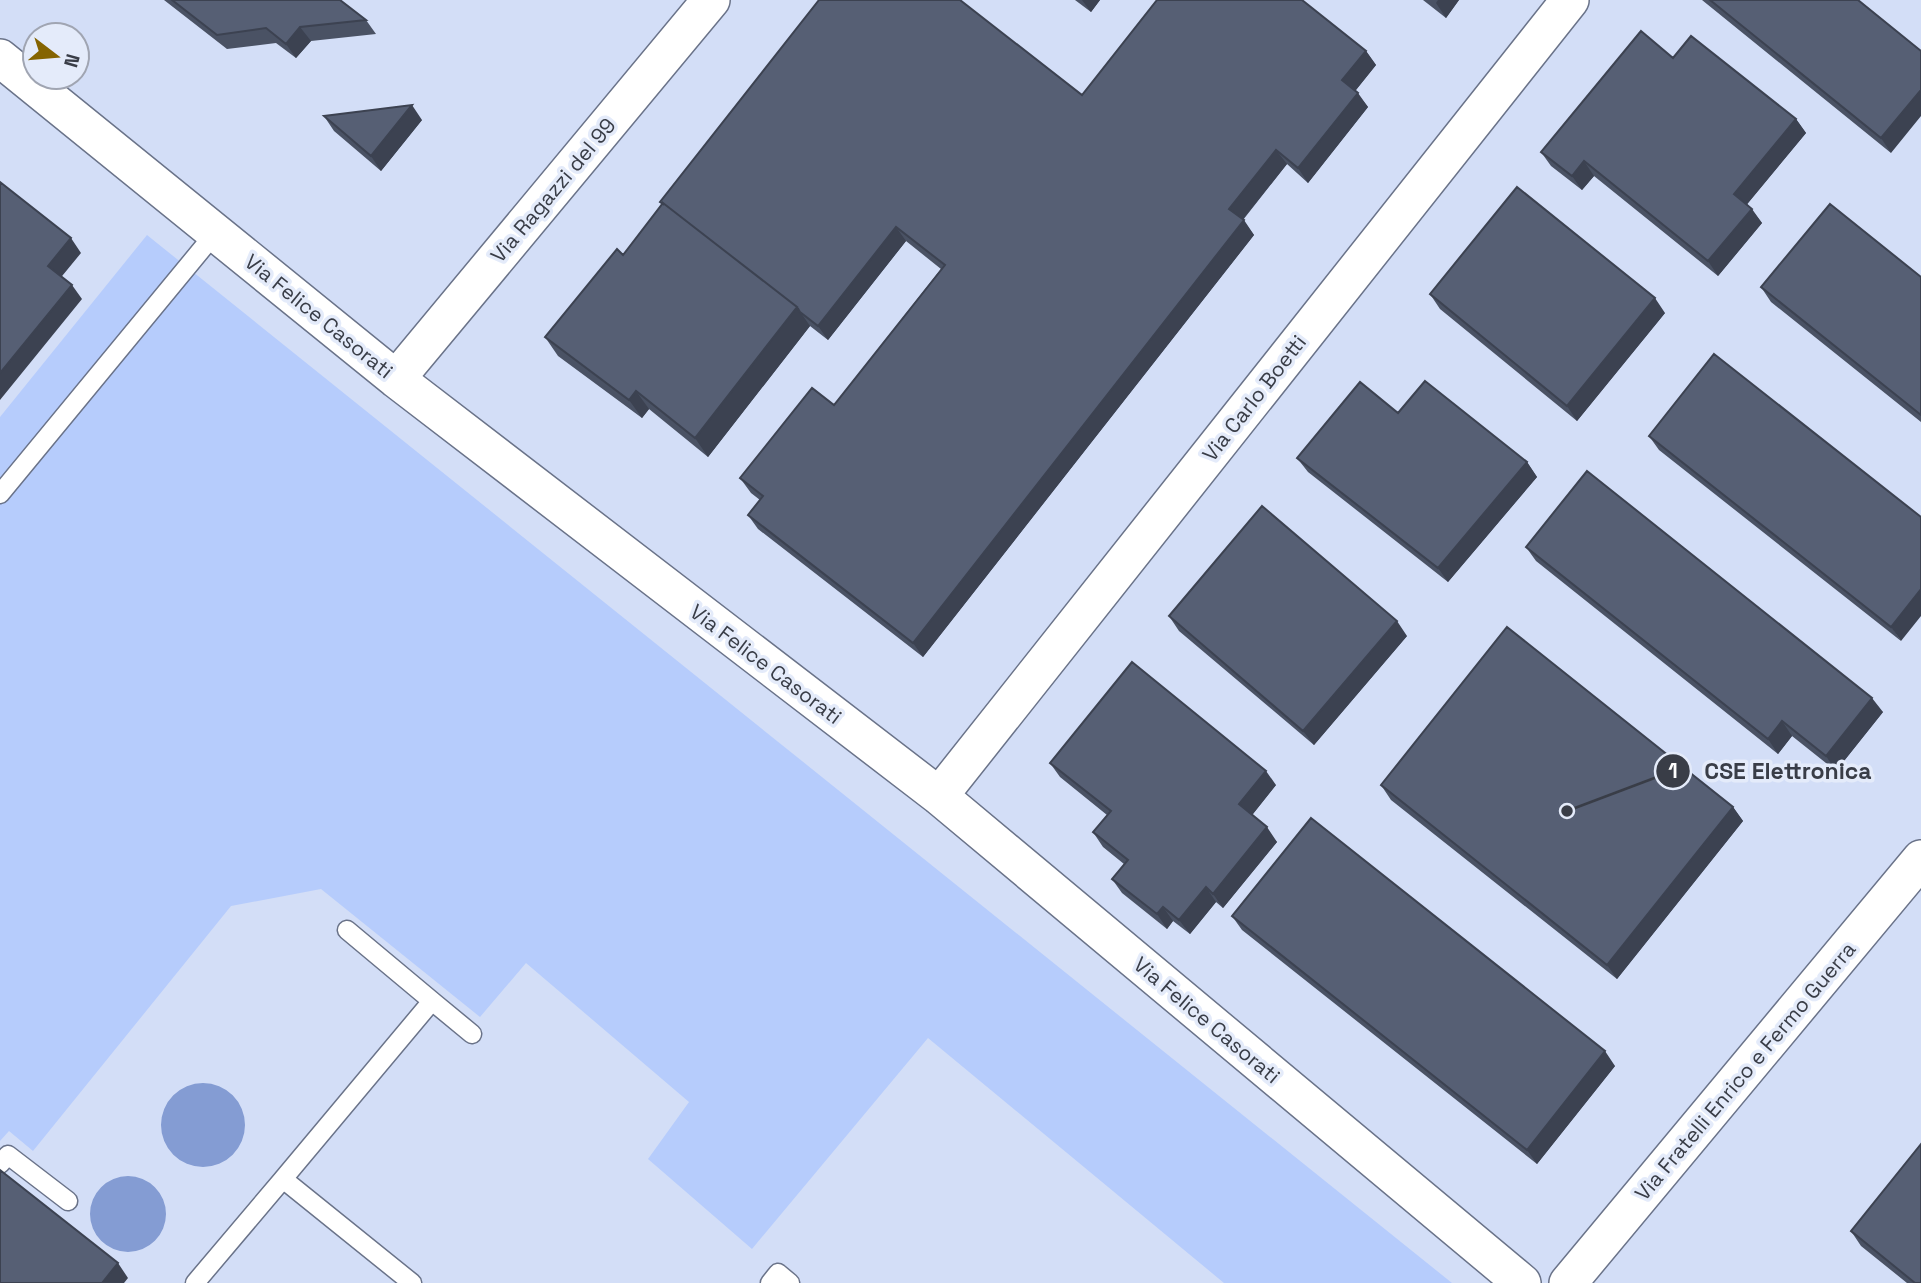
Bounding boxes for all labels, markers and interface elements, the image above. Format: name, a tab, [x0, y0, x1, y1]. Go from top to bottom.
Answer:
north arrow	[21, 21, 91, 91]
text: N	[58, 51, 86, 70]
street label: Via Ragazzi del 99	[485, 112, 621, 268]
street label: Via Felice Casorati	[239, 248, 399, 384]
street label: Via Carlo Boetti	[1196, 329, 1312, 467]
street label: Via Felice Casorati	[685, 598, 847, 730]
callout: CSE Elettronica	[1656, 749, 1886, 793]
text: CSE Elettronica	[1704, 756, 1872, 786]
text: 1	[1668, 757, 1678, 784]
street label: Via Fratelli Enrico e Fermo Guerra	[1629, 936, 1861, 1206]
street label: Via Felice Casorati	[1128, 951, 1286, 1089]

